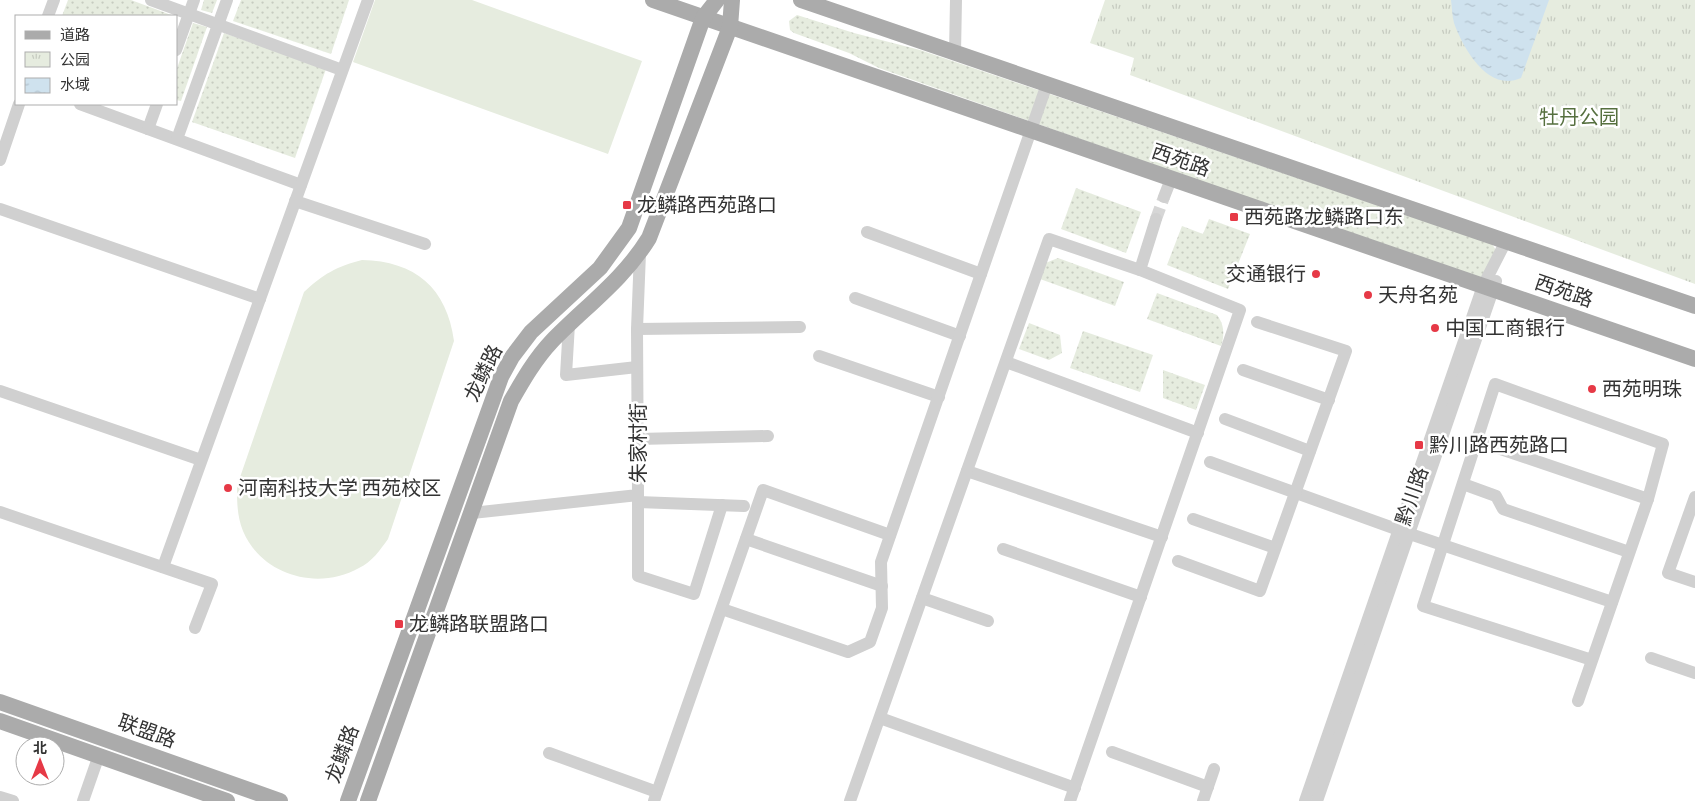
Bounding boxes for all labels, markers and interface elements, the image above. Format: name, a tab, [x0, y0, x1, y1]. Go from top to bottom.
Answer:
legend	[15, 15, 178, 105]
text: 道路	[60, 27, 90, 43]
text: 公园	[60, 52, 90, 68]
text: 水域	[60, 77, 90, 93]
park label: 牡丹公园	[1539, 107, 1619, 128]
street label: 西苑路	[1149, 141, 1213, 180]
place label: 龙鳞路西苑路口	[637, 195, 777, 216]
marker: 龙鳞路西苑路口	[621, 199, 633, 211]
place label: 西苑路龙鳞路口东	[1244, 207, 1404, 228]
marker: 西苑路龙鳞路口东	[1228, 211, 1240, 223]
place label: 交通银行	[1226, 264, 1306, 285]
marker: 交通银行	[1310, 268, 1322, 280]
street label: 西苑路	[1532, 272, 1596, 311]
place label: 天舟名苑	[1378, 284, 1458, 306]
marker: 天舟名苑	[1362, 289, 1374, 301]
place label: 中国工商银行	[1445, 318, 1565, 339]
marker: 中国工商银行	[1429, 322, 1441, 334]
street label: 龙鳞路	[461, 342, 506, 405]
place label: 西苑明珠	[1602, 379, 1682, 400]
marker: 西苑明珠	[1586, 383, 1598, 395]
street label: 朱家村街	[628, 403, 649, 483]
place label: 黔川路西苑路口	[1429, 435, 1569, 456]
marker: 黔川路西苑路口	[1413, 439, 1425, 451]
street label: 黔川路	[1393, 464, 1432, 528]
place label: 河南科技大学 西苑校区	[238, 478, 441, 499]
marker: 河南科技大学 西苑校区	[222, 482, 234, 494]
place label: 龙鳞路联盟路口	[409, 614, 549, 635]
marker: 龙鳞路联盟路口	[393, 618, 405, 630]
street label: 联盟路	[115, 711, 179, 752]
street label: 龙鳞路	[322, 722, 363, 786]
north arrow	[15, 736, 65, 786]
text: 北	[33, 741, 47, 756]

